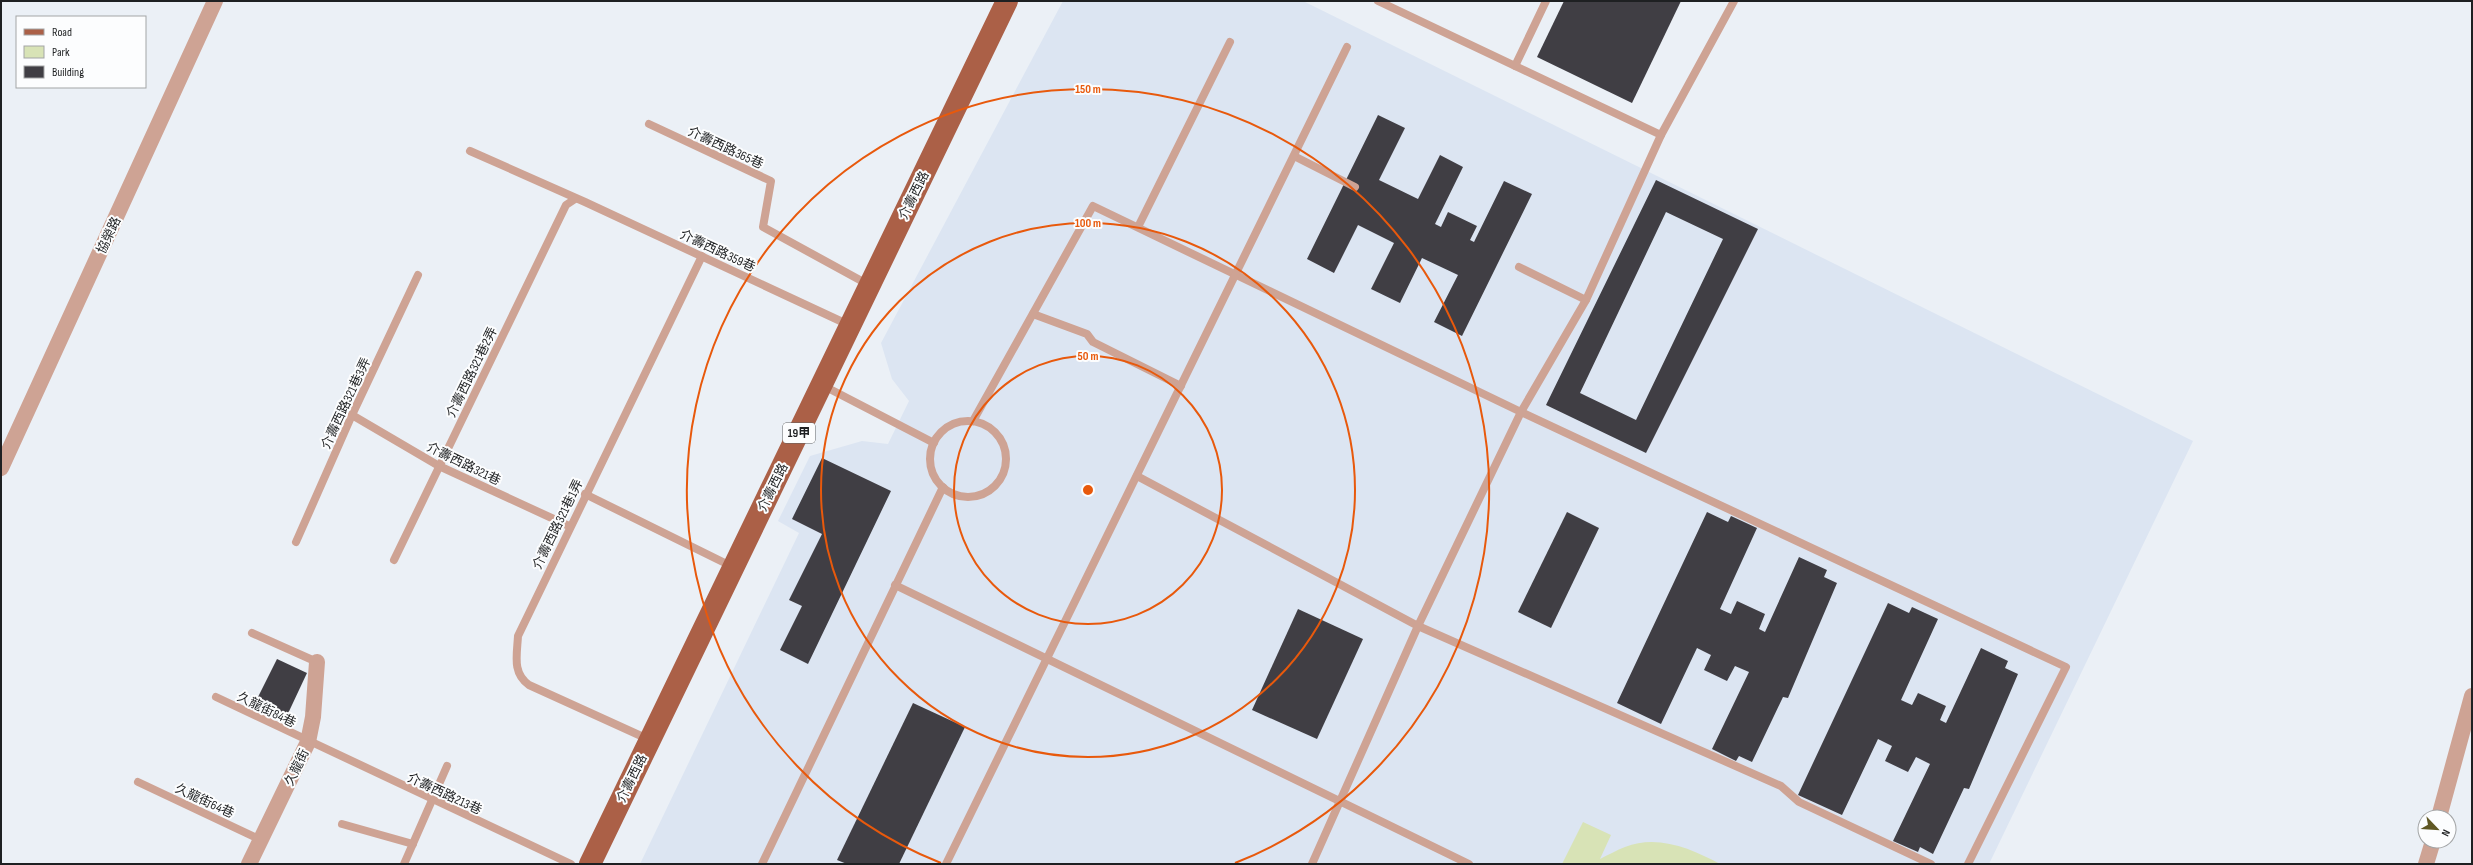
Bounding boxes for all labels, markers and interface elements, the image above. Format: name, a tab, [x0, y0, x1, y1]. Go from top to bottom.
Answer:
legend	[16, 16, 146, 88]
text: Road	[52, 25, 72, 40]
text: Park	[52, 45, 70, 60]
text: Building	[52, 65, 84, 80]
text: 150 m	[1075, 82, 1101, 97]
street label: 介壽西路365巷	[685, 123, 766, 172]
street label: 介壽西路	[895, 169, 932, 222]
street label: 協榮路	[93, 214, 124, 256]
text: 100 m	[1075, 216, 1101, 231]
street label: 介壽西路359巷	[677, 226, 758, 275]
street label: 介壽西路321巷2弄	[443, 325, 501, 420]
text: 50 m	[1078, 349, 1098, 364]
street label: 介壽西路321巷3弄	[318, 355, 374, 452]
road number: 19甲	[783, 423, 815, 443]
street label: 介壽西路321巷	[424, 439, 503, 489]
street label: 介壽西路	[754, 461, 791, 514]
street label: 介壽西路321巷1弄	[529, 477, 587, 572]
centre of rings	[1081, 483, 1095, 497]
street label: 久龍街84巷	[235, 689, 299, 731]
street label: 久龍街	[281, 746, 313, 788]
street label: 介壽西路	[613, 752, 650, 805]
street label: 介壽西路213巷	[405, 770, 484, 818]
street label: 久龍街64巷	[172, 780, 237, 822]
north arrow	[2417, 809, 2457, 849]
text: N	[2438, 828, 2453, 839]

